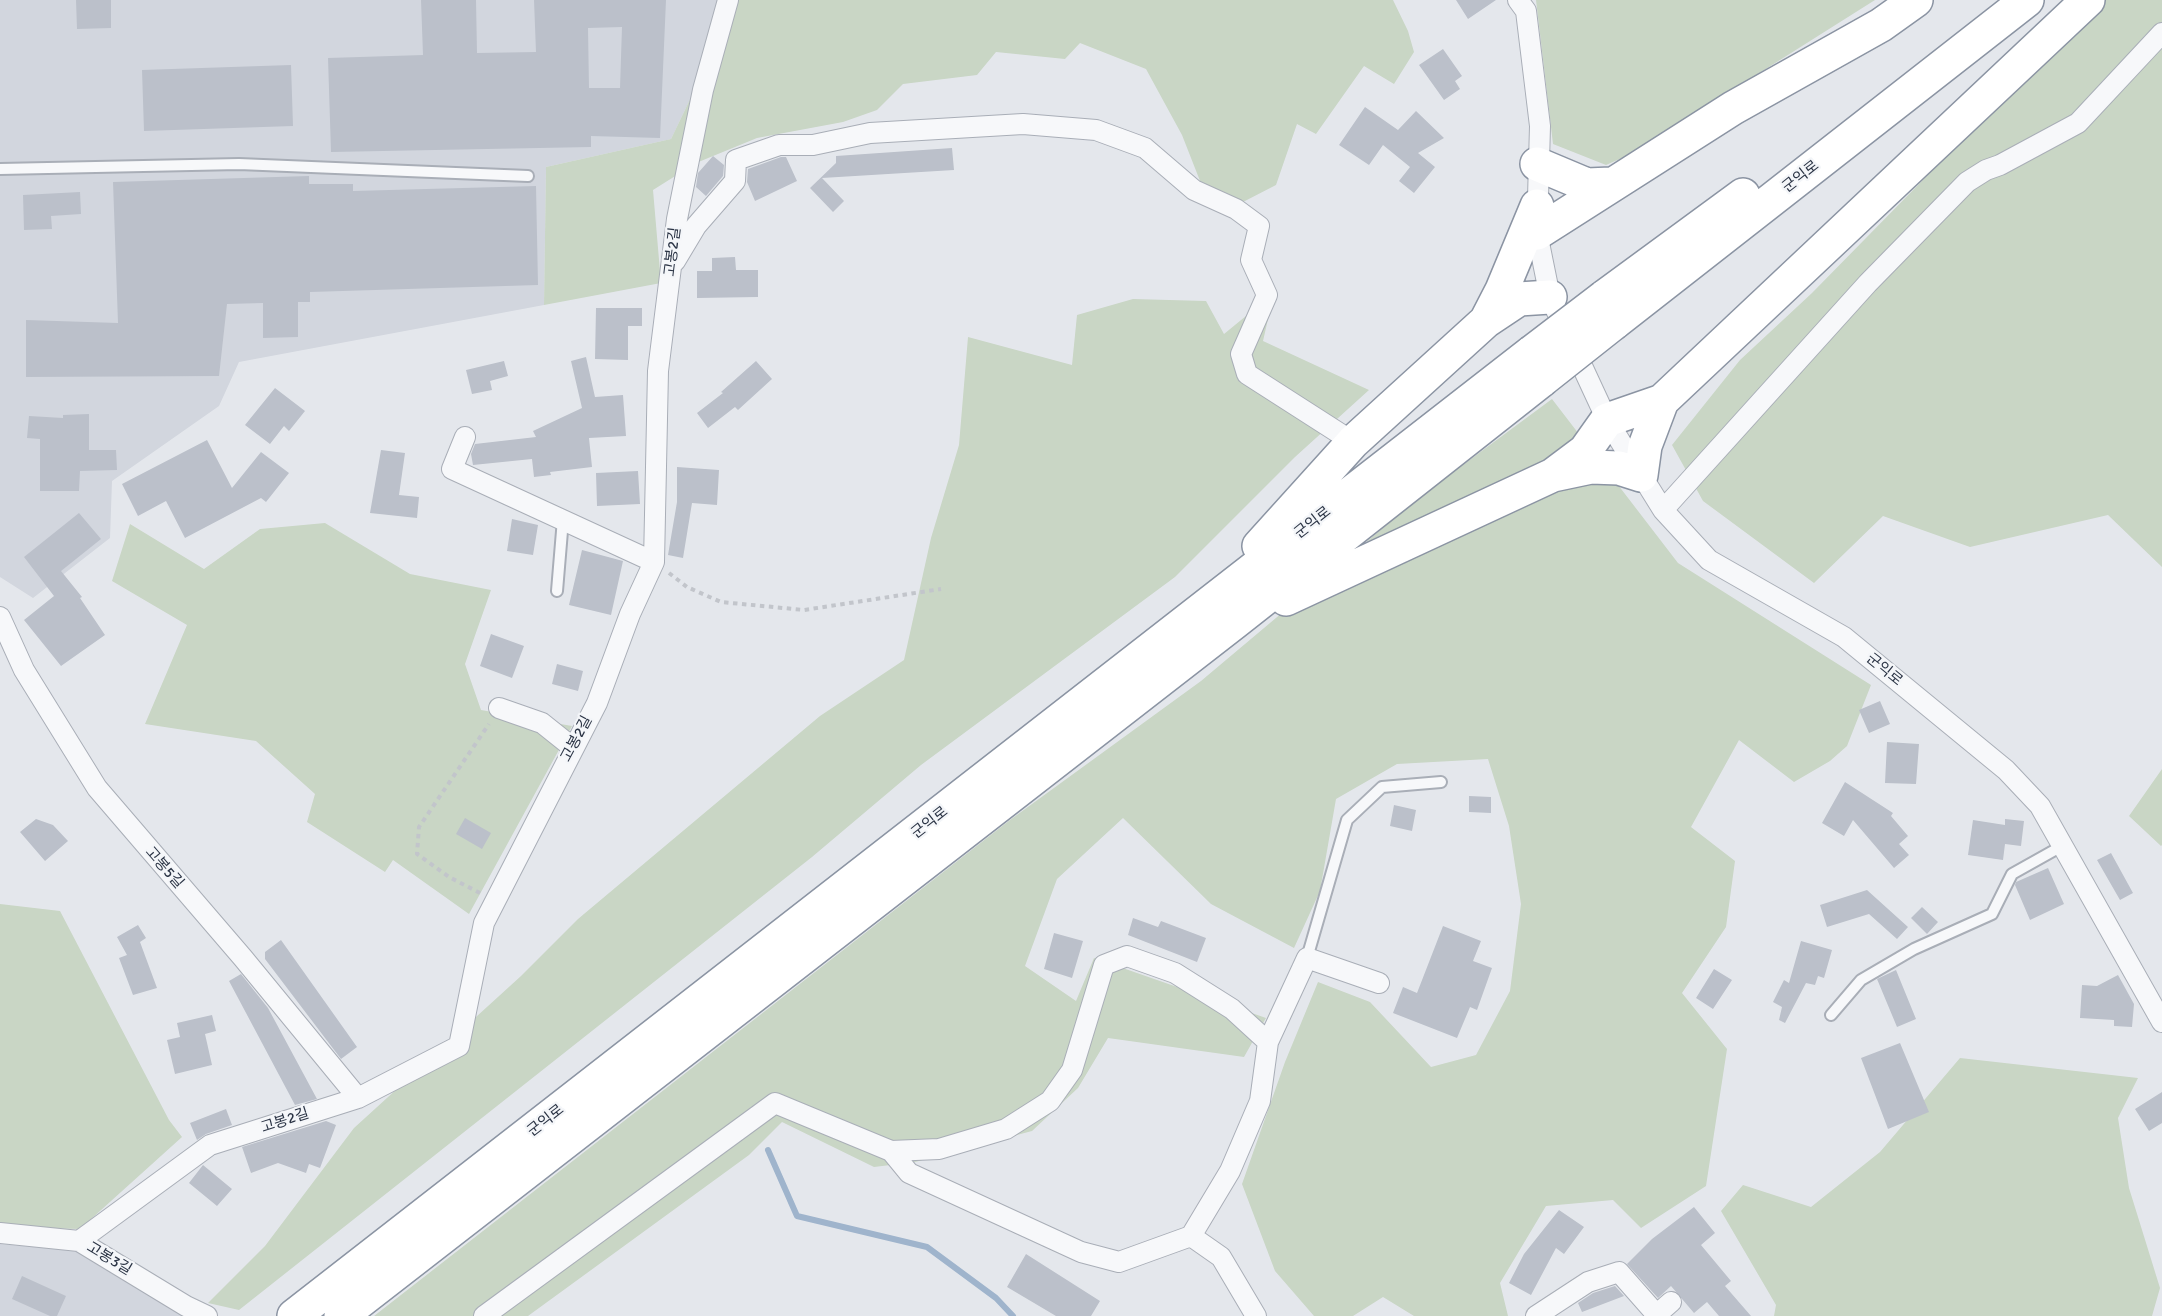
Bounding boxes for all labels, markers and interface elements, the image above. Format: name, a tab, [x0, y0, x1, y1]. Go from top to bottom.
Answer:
street label: 군익로	[1779, 157, 1823, 197]
street label: 고봉2길	[661, 226, 685, 278]
street label: 군익로	[1291, 503, 1335, 543]
street label: 군익로	[1862, 650, 1906, 690]
street label: 고봉2길	[557, 713, 597, 765]
street label: 군익로	[908, 803, 952, 843]
street label: 고봉5길	[141, 843, 187, 893]
street label: 군익로	[524, 1101, 568, 1141]
street label: 고봉2길	[259, 1105, 311, 1137]
street label: 고봉3길	[83, 1239, 135, 1279]

